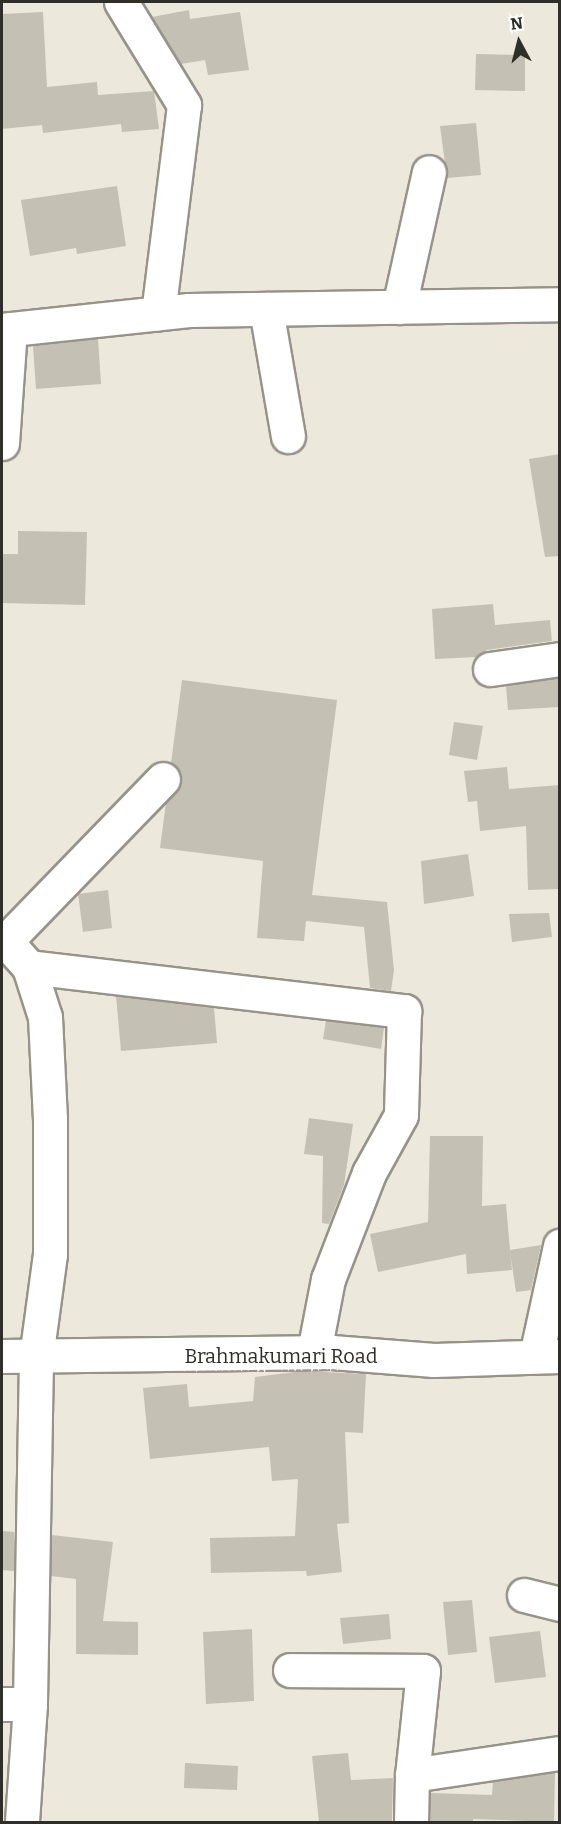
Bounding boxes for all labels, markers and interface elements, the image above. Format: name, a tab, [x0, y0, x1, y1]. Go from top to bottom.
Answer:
north arrow	[489, 12, 549, 72]
text: N	[509, 13, 524, 34]
street label: Brahmakumari Road	[184, 1344, 378, 1368]

